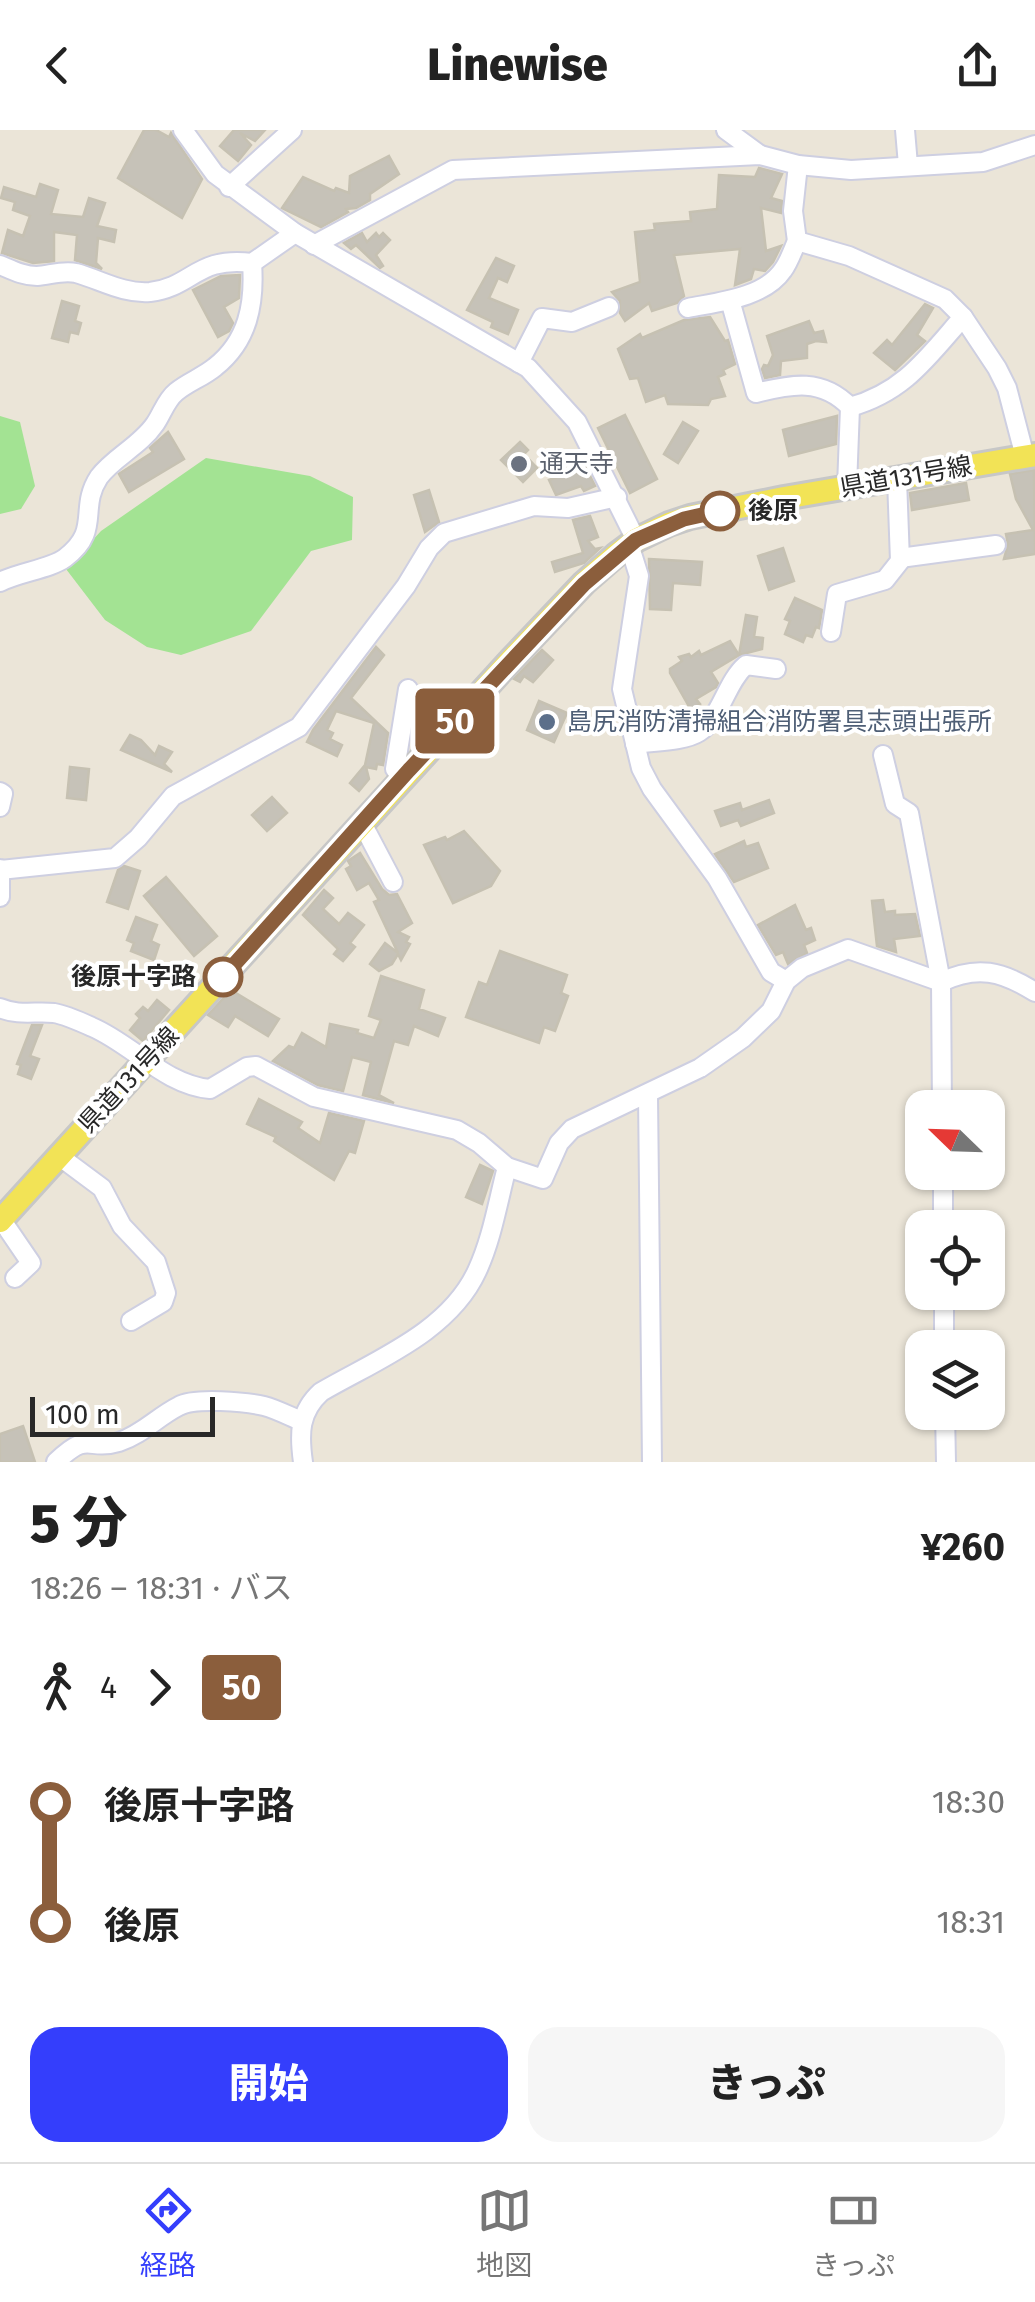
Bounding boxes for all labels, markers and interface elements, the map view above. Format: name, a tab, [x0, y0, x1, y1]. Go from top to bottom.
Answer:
icon: back	[30, 38, 85, 93]
text: Linewise	[427, 38, 608, 92]
icon: share	[950, 38, 1005, 93]
place label: 通天寺	[539, 449, 614, 479]
street label: 県道131号線	[838, 451, 974, 503]
marker: 通天寺	[508, 453, 530, 475]
marker: 後原	[701, 492, 739, 530]
place label: 後原	[748, 496, 798, 526]
line badge: 50	[410, 688, 500, 754]
text: 50	[435, 700, 475, 742]
place label: 島尻消防清掃組合消防署具志頭出張所	[567, 707, 992, 737]
marker: 島尻消防清掃組合消防署具志頭出張所	[536, 711, 558, 733]
marker: 後原十字路	[204, 958, 242, 996]
place label: 後原十字路	[71, 962, 196, 992]
street label: 県道131号線	[73, 1021, 185, 1139]
north arrow	[905, 1090, 1005, 1190]
map controls	[905, 1090, 1005, 1430]
button: locate	[905, 1210, 1005, 1310]
button: layers	[905, 1330, 1005, 1430]
scale bar	[30, 1392, 215, 1436]
text: 100 m	[45, 1398, 120, 1431]
text: 5 分	[30, 1491, 128, 1557]
text: ¥260	[921, 1524, 1005, 1570]
text: 18:26 – 18:31 · バス	[30, 1569, 293, 1607]
icon: walk	[30, 1660, 85, 1715]
icon: forward	[132, 1660, 187, 1715]
text: 50	[222, 1666, 261, 1708]
text: 4	[100, 1668, 117, 1706]
text: 後原十字路	[104, 1783, 294, 1829]
text: 18:30	[932, 1783, 1005, 1821]
text: 後原	[104, 1903, 180, 1949]
text: 18:31	[937, 1903, 1005, 1941]
button: 開始	[30, 2027, 508, 2142]
button: きっぷ	[528, 2027, 1005, 2142]
tab: 経路	[140, 2183, 196, 2283]
tab: 地図	[476, 2183, 532, 2283]
tab: きっぷ	[812, 2183, 895, 2283]

